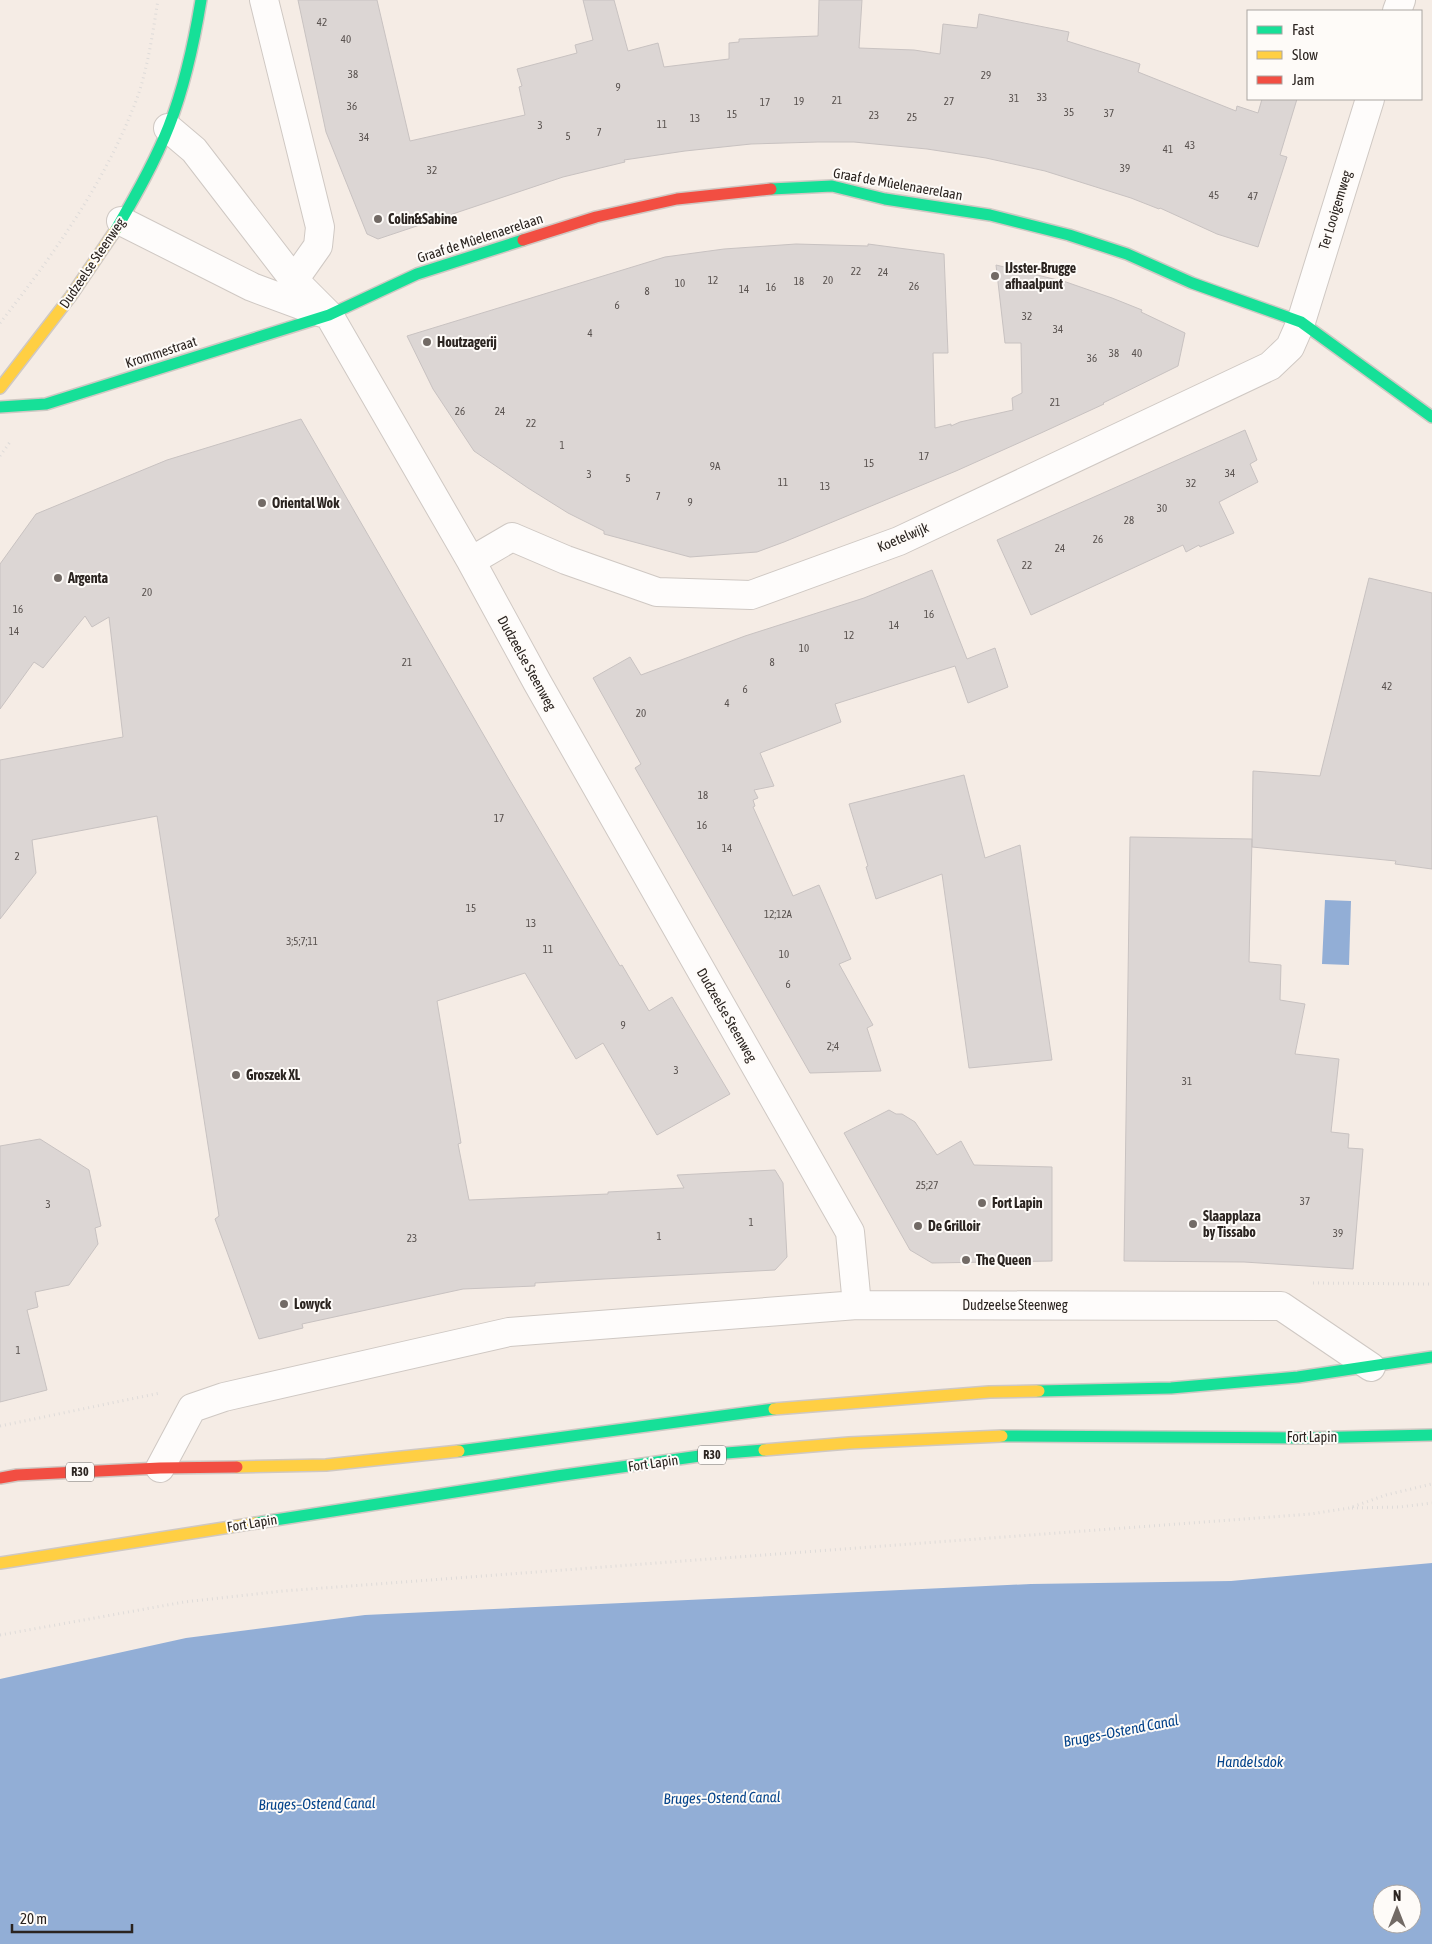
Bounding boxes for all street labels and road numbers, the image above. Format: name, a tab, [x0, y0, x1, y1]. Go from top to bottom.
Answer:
street label: Graaf de Mûelenaerelaan	[832, 165, 964, 203]
street label: Ter Looigemweg	[1315, 168, 1355, 252]
street label: Graaf de Mûelenaerelaan	[415, 210, 545, 266]
street label: Dudzeelse Steenweg	[56, 215, 128, 311]
street label: Krommestraat	[123, 333, 199, 371]
street label: Koetelwijk	[875, 519, 931, 555]
street label: Dudzeelse Steenweg	[494, 613, 560, 713]
street label: Dudzeelse Steenweg	[694, 965, 760, 1065]
street label: Dudzeelse Steenweg	[962, 1297, 1068, 1313]
street label: Fort Lapin	[1287, 1429, 1337, 1445]
road number: R30	[698, 1446, 726, 1464]
street label: Fort Lapin	[627, 1452, 679, 1474]
road number: R30	[66, 1462, 94, 1481]
street label: Fort Lapin	[226, 1511, 278, 1535]

